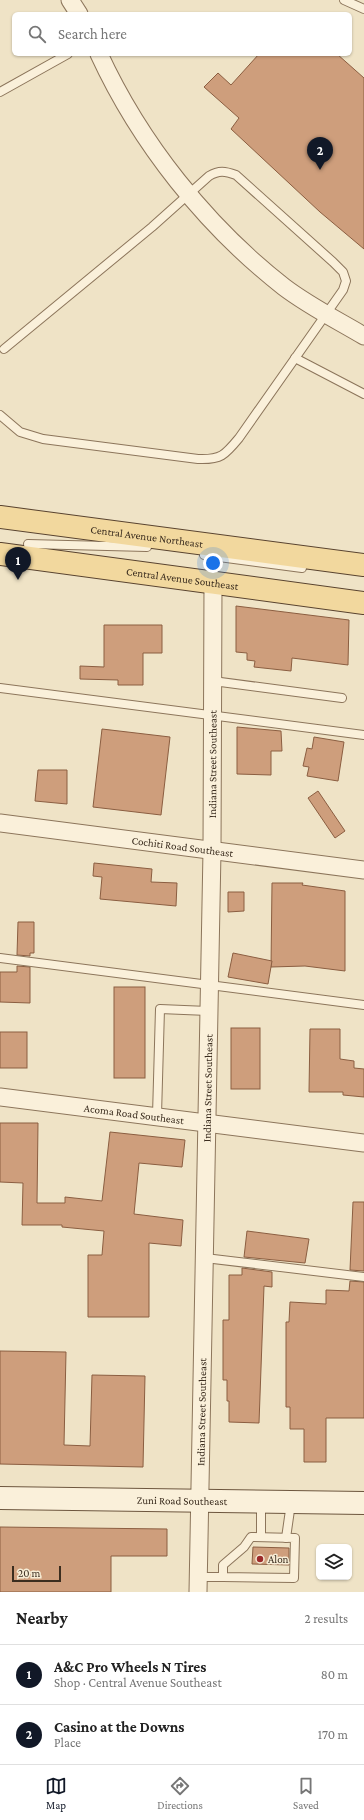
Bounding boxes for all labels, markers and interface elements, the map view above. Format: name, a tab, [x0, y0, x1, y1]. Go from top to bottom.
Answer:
search box	[12, 12, 352, 56]
icon: search	[26, 23, 48, 45]
text: Search here	[58, 26, 127, 42]
pin: 2	[307, 137, 333, 170]
street label: Central Avenue Northeast	[90, 523, 204, 550]
pin: 1	[5, 547, 31, 580]
your location	[203, 553, 223, 573]
street label: Central Avenue Southeast	[126, 565, 240, 592]
street label: Indiana Street Southeast	[206, 710, 219, 818]
street label: Cochiti Road Southeast	[131, 834, 234, 859]
street label: Indiana Street Southeast	[201, 1034, 215, 1142]
street label: Acoma Road Southeast	[83, 1102, 185, 1126]
street label: Indiana Street Southeast	[194, 1358, 208, 1466]
street label: Zuni Road Southeast	[137, 1494, 228, 1507]
map controls	[316, 1544, 352, 1580]
button: layers	[316, 1544, 352, 1580]
place label: Alon	[268, 1553, 289, 1565]
marker: Alon	[255, 1554, 265, 1564]
scale bar	[12, 1564, 61, 1583]
text: 20 m	[18, 1567, 40, 1579]
text: Nearby	[16, 1609, 68, 1628]
text: 2 results	[305, 1611, 348, 1626]
text: A&C Pro Wheels N Tires	[54, 1659, 206, 1675]
text: 1	[27, 1667, 31, 1682]
text: 80 m	[321, 1667, 348, 1682]
text: Shop · Central Avenue Southeast	[54, 1675, 222, 1690]
text: Casino at the Downs	[54, 1719, 184, 1735]
text: 2	[26, 1727, 32, 1742]
text: 170 m	[318, 1727, 348, 1742]
text: Place	[54, 1735, 81, 1750]
tab: Map	[45, 1775, 67, 1811]
tab: Directions	[157, 1775, 203, 1811]
tab: Saved	[293, 1775, 319, 1811]

